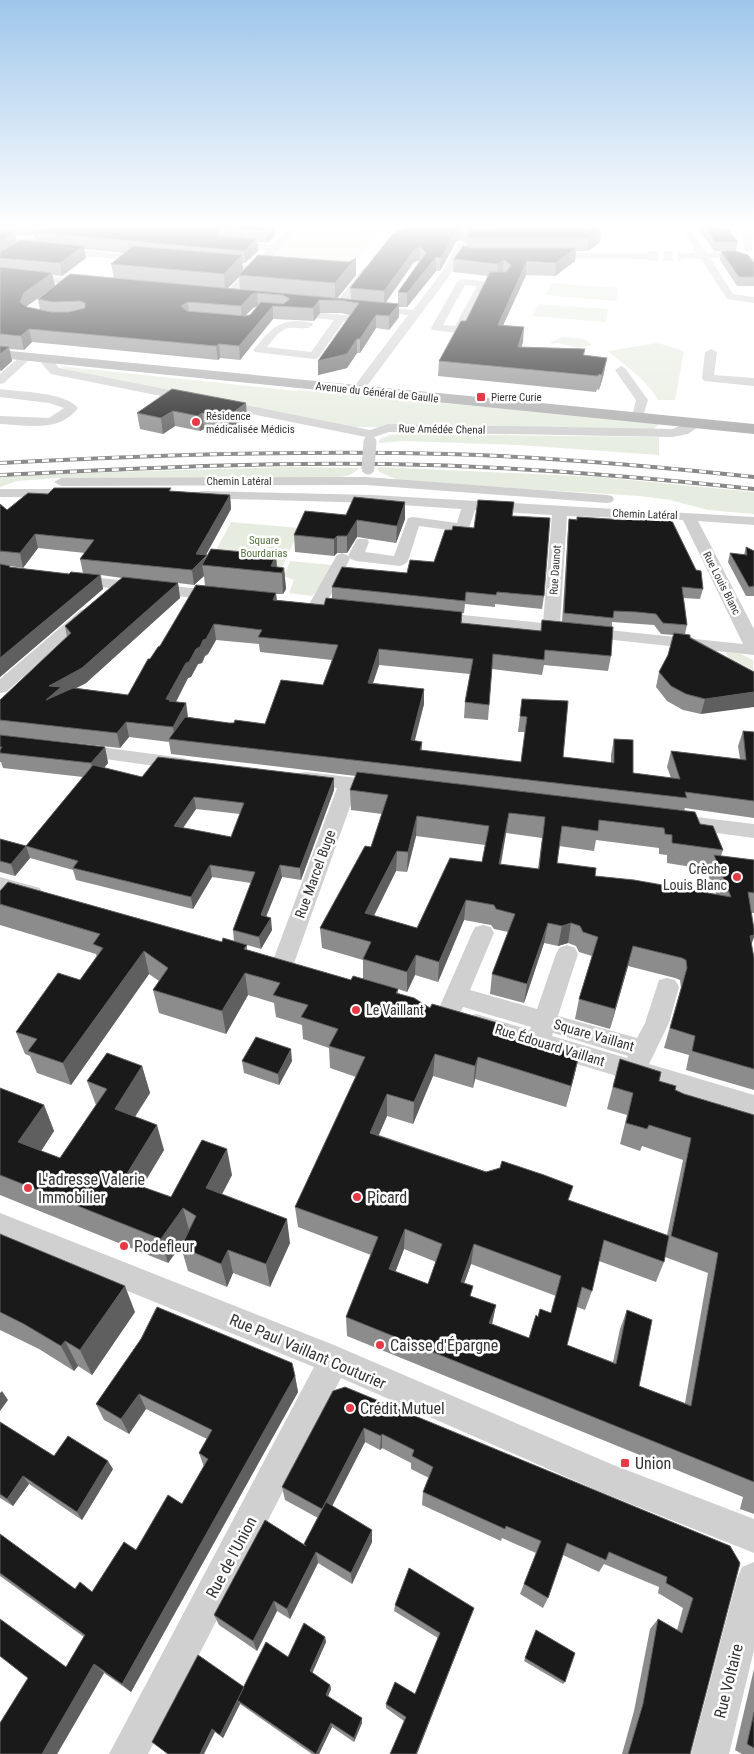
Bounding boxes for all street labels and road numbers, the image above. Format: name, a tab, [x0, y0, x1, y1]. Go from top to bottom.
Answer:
street label: Avenue du Général de Gaulle	[315, 380, 439, 405]
street label: Rue Amédée Chenal	[399, 422, 485, 437]
street label: Chemin Latéral	[206, 475, 272, 488]
street label: Chemin Latéral	[612, 507, 678, 522]
street label: Rue Daunot	[547, 545, 564, 595]
street label: Rue Louis Blanc	[700, 549, 743, 617]
street label: Rue Marcel Buge	[292, 827, 339, 920]
street label: Square Vaillant	[552, 1016, 636, 1054]
street label: Rue Édouard Vaillant	[493, 1020, 607, 1069]
street label: Rue Paul Vaillant Couturier	[227, 1310, 389, 1393]
street label: Rue de l'Union	[202, 1513, 261, 1601]
street label: Rue Voltaire	[710, 1642, 747, 1720]

